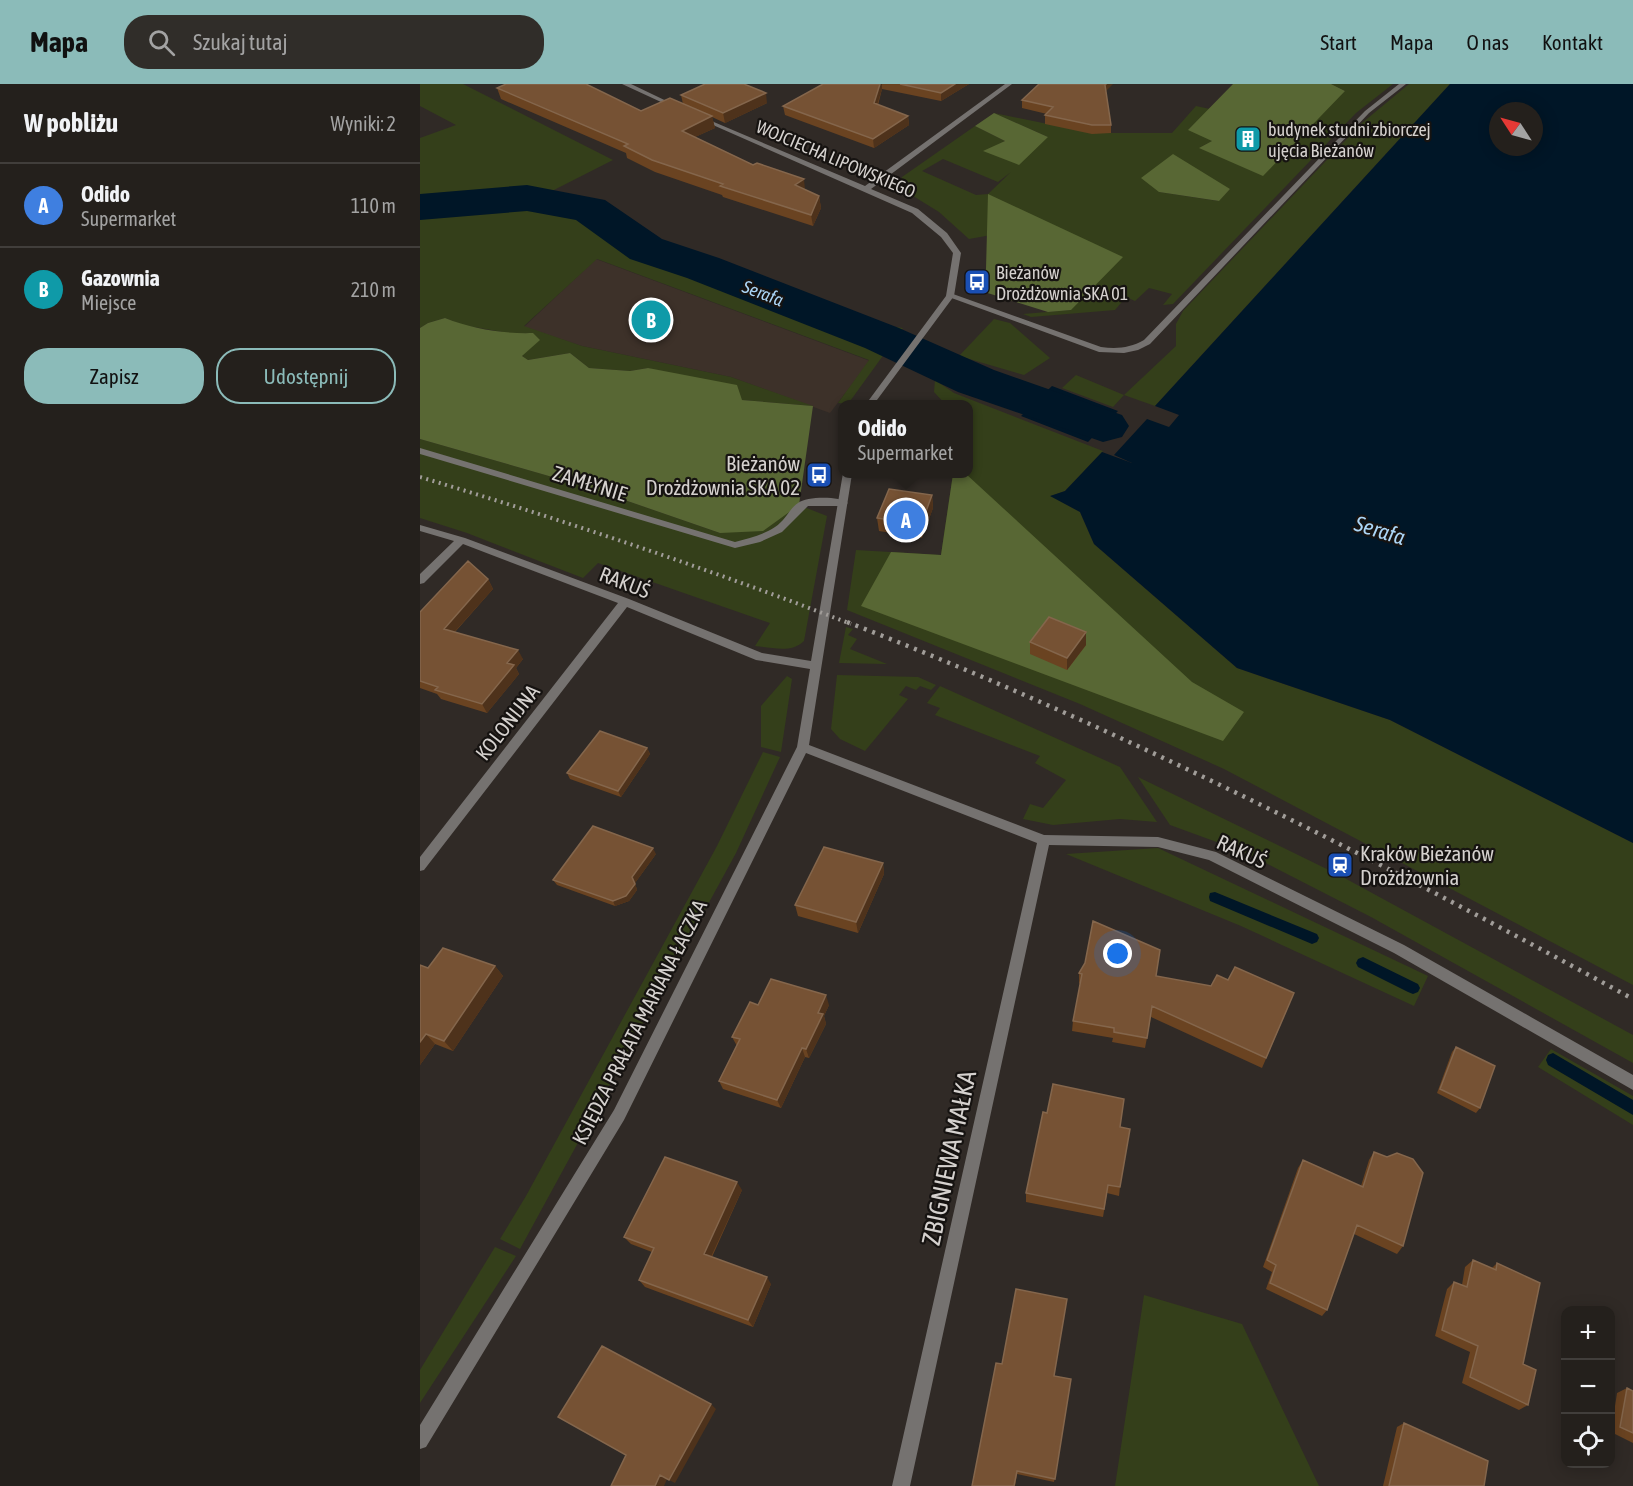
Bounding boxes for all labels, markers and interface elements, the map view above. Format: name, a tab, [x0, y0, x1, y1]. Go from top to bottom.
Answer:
search box	[124, 15, 544, 69]
text: Mapa	[30, 26, 88, 58]
icon: search	[145, 26, 178, 59]
text: Szukaj tutaj	[193, 29, 287, 55]
text: Start	[1320, 30, 1357, 54]
text: Mapa	[1390, 30, 1433, 54]
text: O nas	[1466, 30, 1509, 54]
text: Kontakt	[1542, 30, 1603, 54]
north arrow	[1489, 102, 1543, 156]
text: W pobliżu	[24, 108, 118, 138]
text: Wyniki: 2	[330, 112, 396, 135]
street label: WOJCIECHA LIPOWSKIEGO	[753, 116, 919, 202]
place label: budynek studni zbiorczej ujęcia Bieżanów	[1268, 119, 1431, 161]
building icon: budynek studni zbiorczej ujęcia Bieżanów	[1233, 124, 1263, 154]
text: Odido	[81, 181, 130, 207]
text: A	[39, 194, 48, 217]
text: 110 m	[351, 194, 396, 217]
text: Supermarket	[81, 207, 176, 230]
place label: Bieżanów Drożdżownia SKA 01	[996, 262, 1128, 304]
text: Gazownia	[81, 265, 160, 291]
bus stop icon: Bieżanów Drożdżownia SKA 01	[962, 267, 992, 297]
water label: Serafa	[739, 275, 787, 311]
text: B	[39, 278, 48, 301]
text: 210 m	[351, 278, 396, 301]
text: Miejsce	[81, 291, 136, 314]
pin: B	[632, 298, 670, 342]
button: Zapisz	[24, 348, 204, 404]
button: Udostępnij	[216, 348, 396, 404]
popup	[838, 400, 973, 478]
text: Odido	[858, 415, 907, 441]
text: Supermarket	[858, 441, 953, 464]
place label: Bieżanów Drożdżownia SKA 02	[646, 451, 800, 499]
street label: ZAMŁYNIE	[550, 460, 630, 506]
bus stop icon: Bieżanów Drożdżownia SKA 02	[804, 460, 834, 490]
pin: A	[886, 498, 926, 542]
water label: Serafa	[1351, 510, 1408, 550]
street label: RAKUŚ	[596, 561, 654, 603]
street label: KOLONIJNA	[470, 679, 544, 764]
street label: RAKUŚ	[1213, 829, 1271, 873]
place label: Kraków Bieżanów Drożdżownia	[1360, 841, 1494, 889]
station icon: Kraków Bieżanów Drożdżownia	[1325, 850, 1355, 880]
street label: KSIĘDZA PRAŁATA MARIANA ŁACZKA	[567, 895, 713, 1149]
your location	[1103, 939, 1132, 968]
street label: ZBIGNIEWA MAŁKA	[916, 1068, 982, 1248]
map controls	[1561, 1306, 1615, 1468]
button: +	[1561, 1306, 1615, 1360]
button: −	[1561, 1360, 1615, 1414]
button: locate	[1561, 1414, 1615, 1468]

